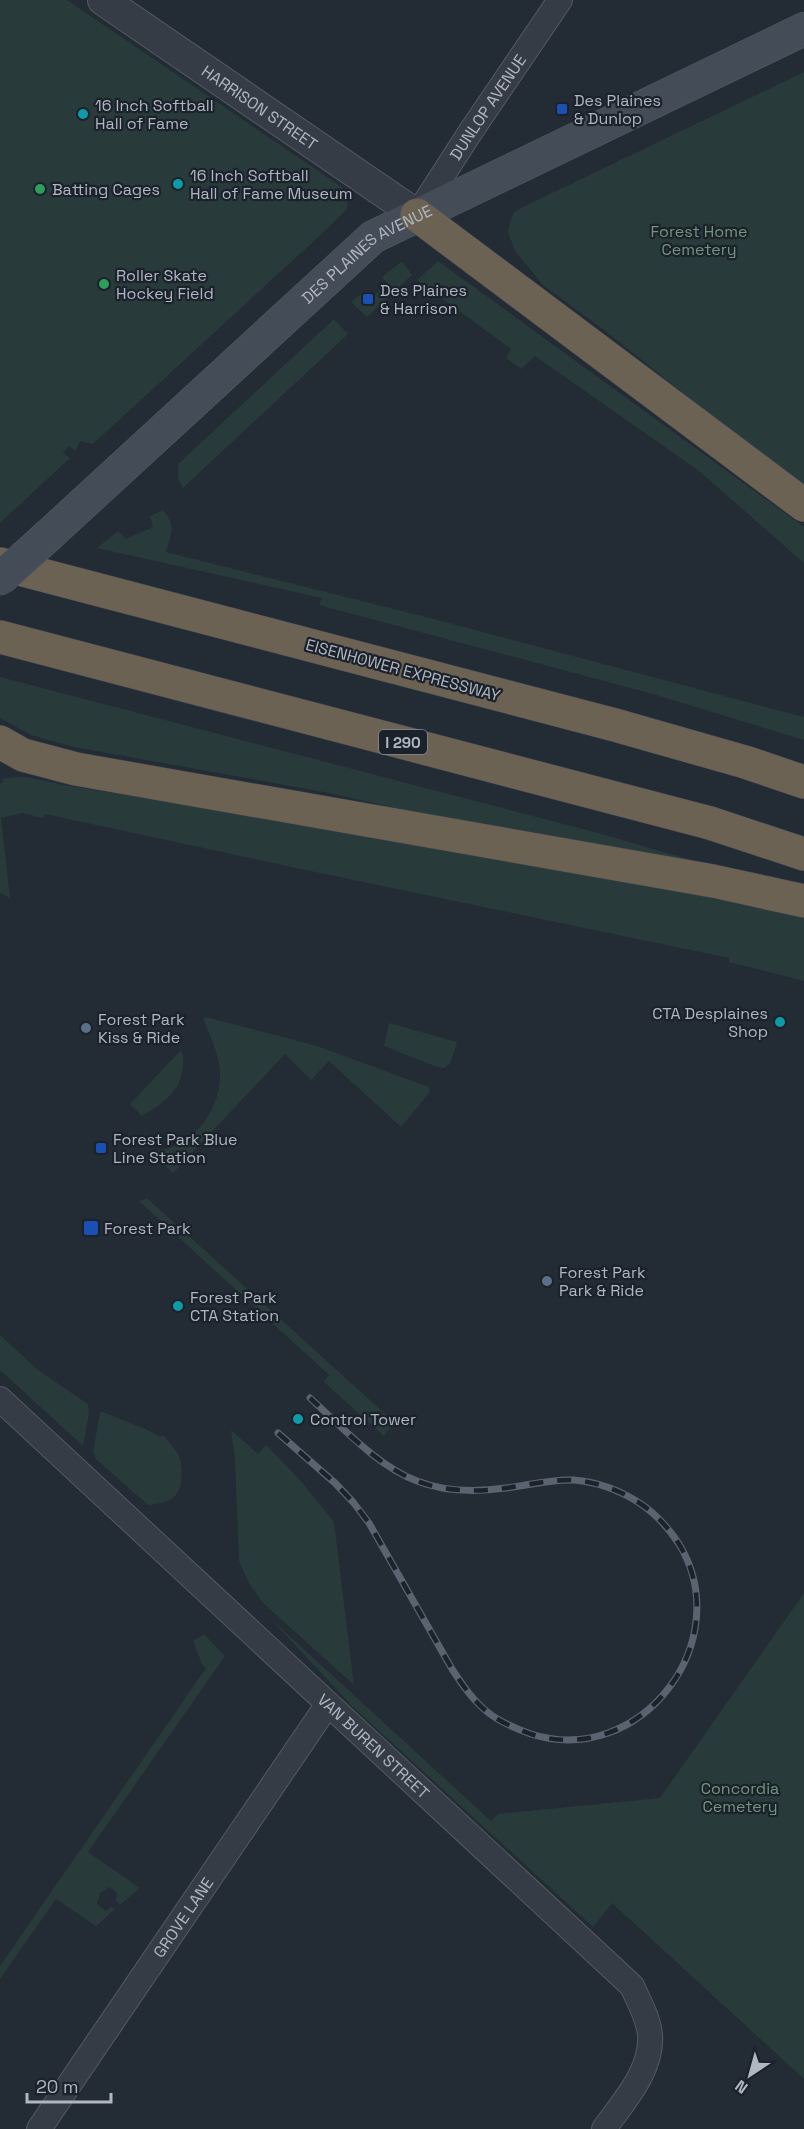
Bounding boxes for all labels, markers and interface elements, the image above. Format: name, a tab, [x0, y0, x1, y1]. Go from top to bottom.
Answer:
street label: DUNLOP AVENUE	[445, 50, 531, 164]
street label: HARRISON STREET	[198, 60, 322, 155]
place label: Des Plaines & Dunlop	[574, 90, 661, 129]
place label: 16 Inch Softball Hall of Fame	[95, 95, 214, 134]
marker: Des Plaines & Dunlop	[555, 102, 569, 116]
marker: 16 Inch Softball Hall of Fame	[76, 107, 90, 121]
place label: 16 Inch Softball Hall of Fame Museum	[190, 165, 353, 204]
marker: 16 Inch Softball Hall of Fame Museum	[171, 177, 185, 191]
place label: Batting Cages	[52, 179, 160, 200]
marker: Batting Cages	[33, 182, 47, 196]
street label: DES PLAINES AVENUE	[297, 200, 435, 308]
park label: Forest Home Cemetery	[651, 221, 747, 260]
place label: Roller Skate Hockey Field	[116, 265, 214, 304]
marker: Roller Skate Hockey Field	[97, 277, 111, 291]
place label: Des Plaines & Harrison	[380, 280, 467, 319]
marker: Des Plaines & Harrison	[361, 292, 375, 306]
street label: EISENHOWER EXPRESSWAY	[303, 634, 503, 706]
road number: I 290	[379, 730, 427, 754]
place label: CTA Desplaines Shop	[652, 1003, 768, 1042]
place label: Forest Park Kiss & Ride	[98, 1009, 185, 1048]
marker: CTA Desplaines Shop	[773, 1015, 787, 1029]
marker: Forest Park Kiss & Ride	[79, 1021, 93, 1035]
place label: Forest Park Blue Line Station	[113, 1129, 238, 1168]
marker: Forest Park Blue Line Station	[94, 1141, 108, 1155]
place label: Forest Park	[104, 1218, 191, 1239]
marker: Forest Park	[82, 1219, 100, 1237]
place label: Forest Park Park & Ride	[559, 1262, 646, 1301]
marker: Forest Park Park & Ride	[540, 1274, 554, 1288]
place label: Forest Park CTA Station	[190, 1287, 279, 1326]
marker: Forest Park CTA Station	[171, 1299, 185, 1313]
place label: Control Tower	[310, 1409, 416, 1430]
marker: Control Tower	[291, 1412, 305, 1426]
street label: VAN BUREN STREET	[313, 1689, 434, 1803]
park label: Concordia Cemetery	[701, 1778, 779, 1817]
street label: GROVE LANE	[148, 1873, 218, 1962]
north arrow	[720, 2045, 780, 2105]
scale bar	[27, 2066, 111, 2104]
text: 20 m	[36, 2075, 79, 2098]
text: N	[731, 2075, 752, 2098]

